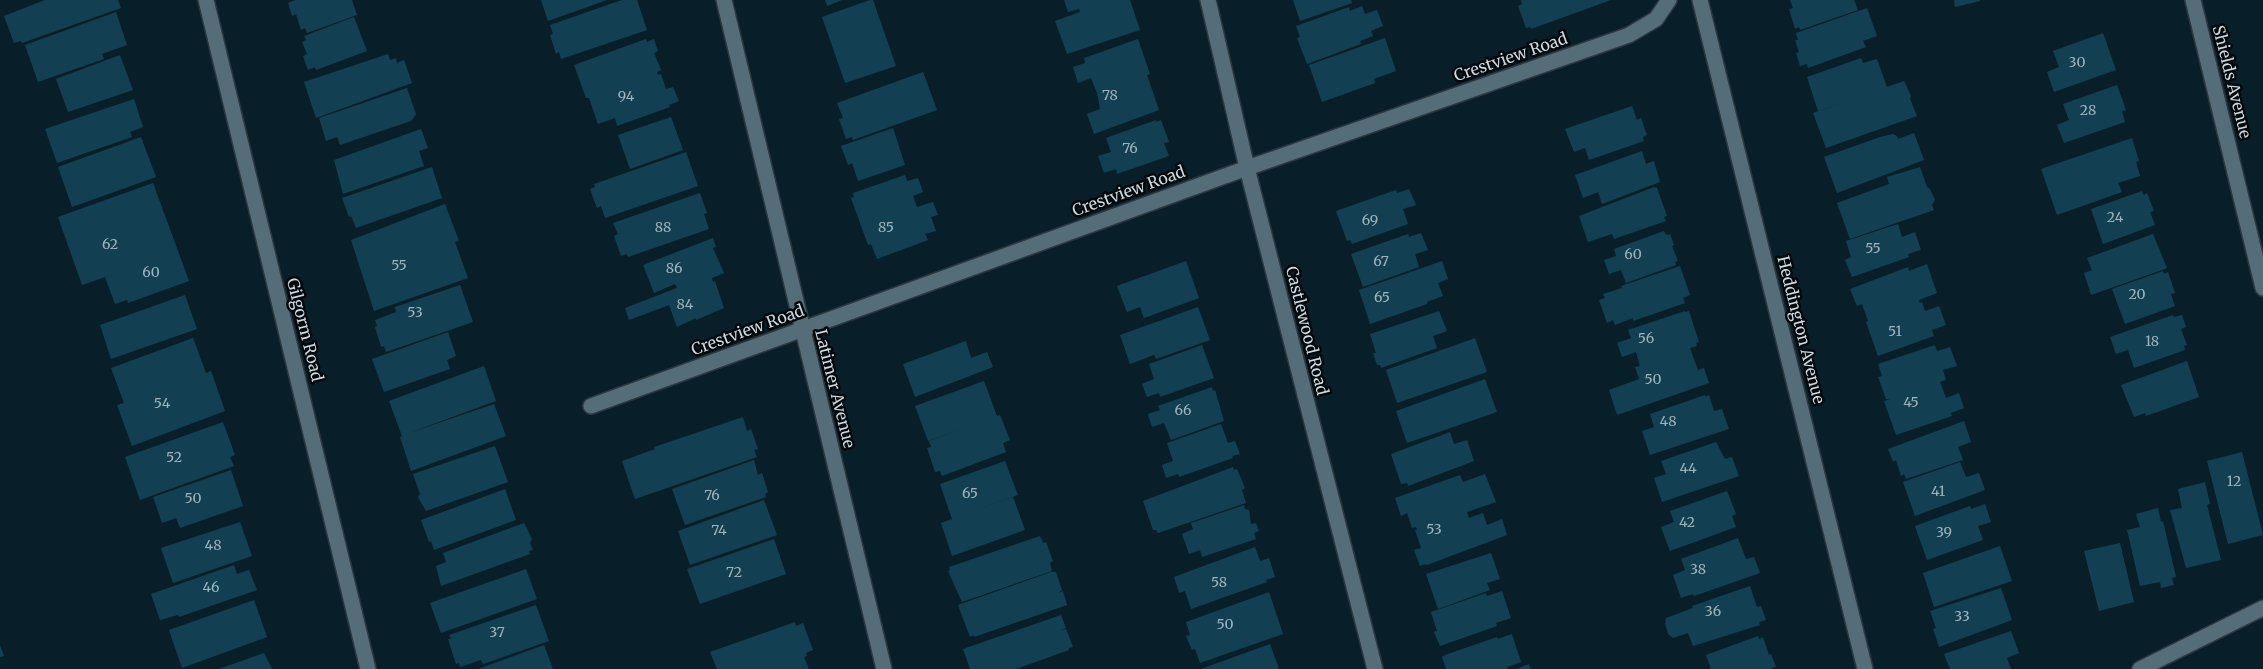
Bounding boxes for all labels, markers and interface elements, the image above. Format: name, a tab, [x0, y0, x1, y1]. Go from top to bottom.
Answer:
street label: Shields Avenue	[2208, 23, 2254, 141]
street label: Crestview Road	[1452, 30, 1570, 86]
house number: 30	[2069, 55, 2085, 71]
house number: 78	[1102, 88, 1118, 104]
house number: 94	[618, 89, 634, 105]
house number: 28	[2080, 103, 2096, 119]
house number: 76	[1122, 141, 1138, 157]
street label: Crestview Road	[1070, 163, 1188, 221]
house number: 24	[2107, 210, 2123, 226]
house number: 69	[1362, 213, 1378, 229]
house number: 88	[655, 220, 671, 236]
house number: 85	[878, 220, 894, 236]
house number: 62	[102, 237, 118, 253]
house number: 55	[1865, 241, 1881, 257]
house number: 60	[1624, 247, 1642, 263]
house number: 67	[1373, 254, 1389, 270]
street label: Heddington Avenue	[1772, 254, 1828, 406]
house number: 55	[391, 258, 407, 274]
house number: 86	[666, 261, 682, 277]
house number: 60	[142, 265, 160, 281]
street label: Castlewood Road	[1281, 265, 1331, 397]
street label: Gilgorm Road	[282, 276, 326, 384]
house number: 20	[2128, 287, 2146, 303]
house number: 65	[1374, 290, 1390, 306]
house number: 84	[677, 297, 693, 313]
street label: Crestview Road	[689, 302, 807, 360]
house number: 53	[407, 305, 423, 321]
house number: 51	[1888, 324, 1902, 340]
street label: Latimer Avenue	[810, 328, 858, 450]
house number: 56	[1638, 331, 1654, 347]
house number: 18	[2145, 334, 2159, 350]
house number: 50	[1645, 372, 1661, 388]
house number: 45	[1903, 395, 1919, 411]
house number: 54	[154, 396, 170, 412]
house number: 66	[1175, 403, 1191, 419]
house number: 48	[1660, 414, 1676, 430]
house number: 52	[166, 450, 182, 466]
house number: 44	[1679, 461, 1697, 477]
house number: 12	[2227, 474, 2241, 490]
house number: 41	[1931, 484, 1945, 500]
house number: 65	[962, 486, 978, 502]
house number: 76	[704, 488, 720, 504]
house number: 50	[185, 491, 201, 507]
house number: 42	[1679, 515, 1695, 531]
house number: 53	[1426, 522, 1442, 538]
house number: 74	[711, 523, 727, 539]
house number: 39	[1936, 525, 1952, 541]
house number: 48	[205, 538, 221, 554]
house number: 38	[1690, 562, 1706, 578]
house number: 72	[726, 565, 742, 581]
house number: 58	[1211, 575, 1227, 591]
house number: 46	[203, 580, 219, 596]
house number: 36	[1705, 604, 1721, 620]
house number: 33	[1954, 609, 1970, 625]
house number: 50	[1217, 617, 1233, 633]
house number: 37	[489, 625, 505, 641]

